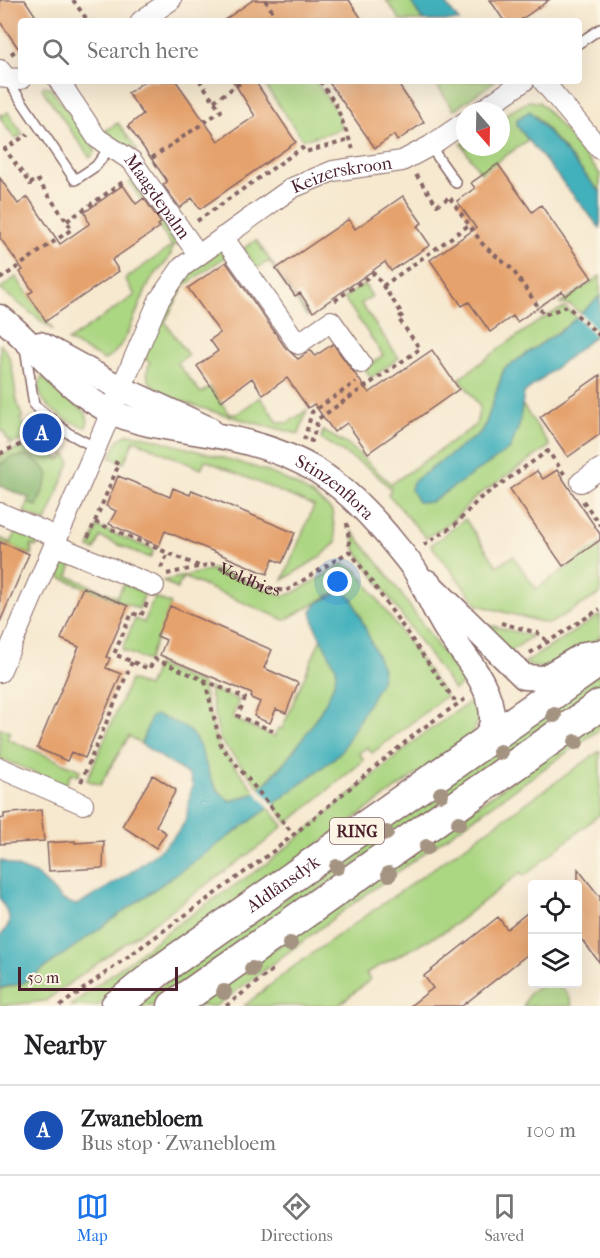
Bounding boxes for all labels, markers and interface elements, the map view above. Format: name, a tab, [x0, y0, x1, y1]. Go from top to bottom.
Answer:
search box	[18, 18, 582, 84]
icon: search	[39, 35, 72, 68]
text: Search here	[87, 38, 199, 64]
north arrow	[456, 102, 510, 156]
street label: Maagdepalm	[120, 150, 195, 243]
street label: Keizerskroon	[288, 152, 394, 198]
pin: A	[22, 410, 62, 456]
street label: Stinzenflora	[292, 450, 379, 524]
street label: Veldbies	[215, 557, 282, 600]
your location	[323, 567, 352, 596]
road number: RING	[330, 818, 384, 844]
street label: Aldlânsdyk	[241, 850, 324, 917]
map controls	[528, 880, 582, 988]
button: locate	[528, 880, 582, 934]
button: layers	[528, 934, 582, 988]
scale bar	[18, 964, 178, 992]
text: 50 m	[27, 968, 59, 987]
text: Nearby	[24, 1030, 106, 1061]
text: Zwanebloem	[81, 1106, 203, 1132]
text: A	[37, 1119, 50, 1142]
text: 100 m	[526, 1119, 576, 1142]
text: Bus stop · Zwanebloem	[81, 1132, 276, 1155]
tab: Map	[76, 1190, 109, 1245]
tab: Directions	[261, 1190, 333, 1245]
tab: Saved	[484, 1190, 524, 1245]

